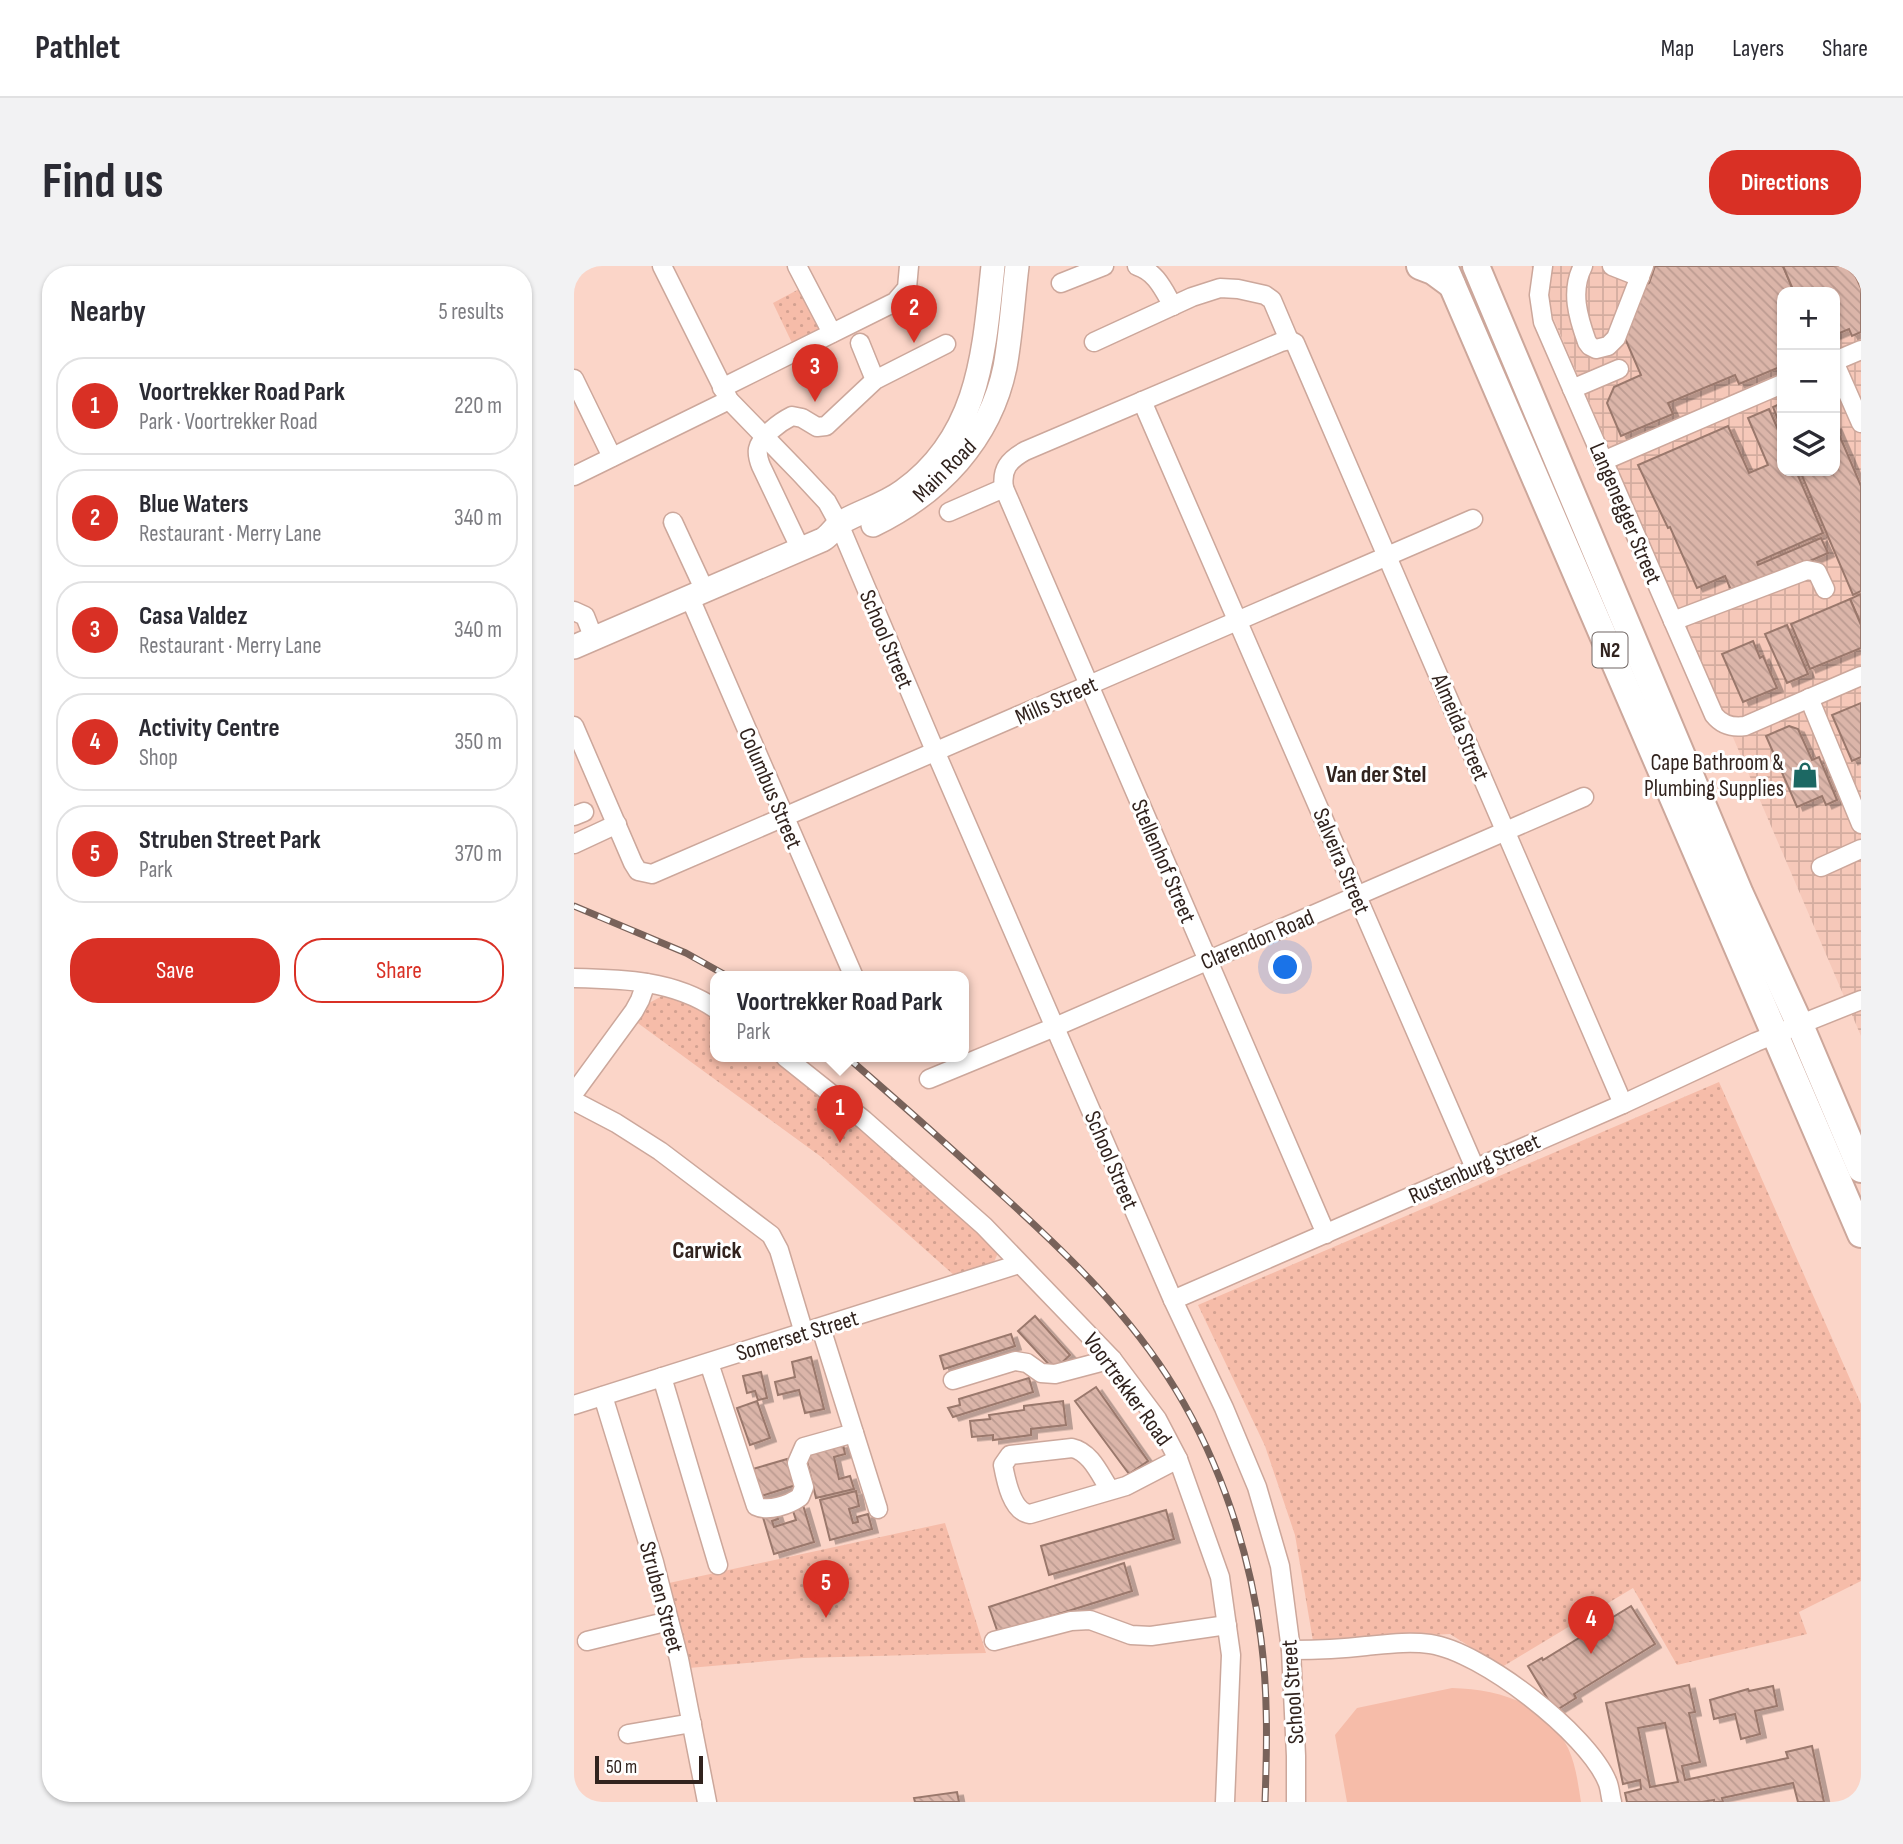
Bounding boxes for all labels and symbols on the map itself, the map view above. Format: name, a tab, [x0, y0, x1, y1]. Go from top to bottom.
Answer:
pin: 2	[891, 285, 937, 343]
pin: 3	[792, 344, 838, 402]
street label: Main Road	[907, 433, 982, 508]
street label: Langenegger Street	[1583, 438, 1667, 588]
street label: School Street	[853, 586, 919, 693]
road number: N2	[1592, 632, 1628, 668]
street label: Almeida Street	[1425, 669, 1495, 785]
street label: Mills Street	[1011, 670, 1102, 731]
street label: Columbus Street	[732, 724, 808, 853]
place label: Cape Bathroom & Plumbing Supplies	[1644, 749, 1784, 803]
district label: Van der Stel	[1326, 760, 1426, 789]
shop icon: Cape Bathroom & Plumbing Supplies	[1790, 760, 1820, 790]
street label: Stellenhof Street	[1124, 795, 1202, 927]
street label: Salveira Street	[1306, 804, 1376, 919]
street label: Clarendon Road	[1196, 903, 1318, 976]
your location	[1268, 950, 1302, 984]
pin: 1	[817, 1085, 863, 1143]
street label: School Street	[1078, 1107, 1144, 1214]
street label: Rustenburg Street	[1404, 1127, 1544, 1210]
district label: Carwick	[672, 1236, 742, 1265]
street label: Somerset Street	[733, 1304, 862, 1368]
street label: Voortrekker Road	[1077, 1328, 1178, 1452]
street label: Struben Street	[633, 1539, 689, 1656]
pin: 5	[803, 1560, 849, 1618]
pin: 4	[1568, 1596, 1614, 1654]
street label: School Street	[1275, 1639, 1311, 1745]
scale bar	[595, 1753, 704, 1785]

